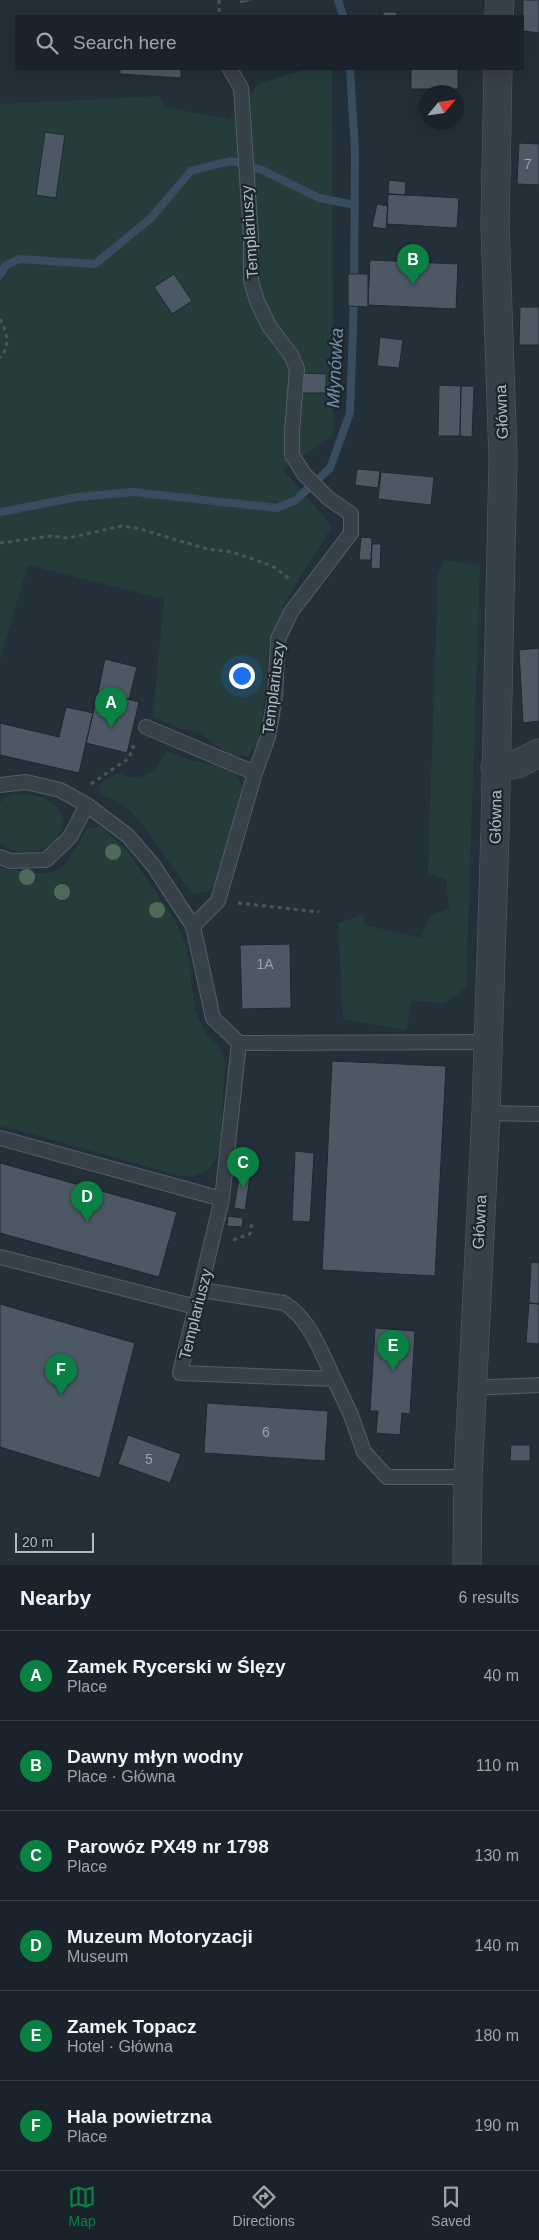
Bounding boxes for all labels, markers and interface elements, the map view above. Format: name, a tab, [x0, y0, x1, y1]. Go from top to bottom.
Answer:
search box	[15, 15, 524, 70]
icon: search	[33, 29, 61, 57]
text: Search here	[73, 32, 177, 53]
north arrow	[419, 85, 464, 130]
house number: 7	[524, 156, 532, 172]
street label: Templariuszy	[238, 185, 261, 279]
pin: B	[397, 244, 429, 285]
water label: Młynówka	[323, 328, 347, 408]
street label: Główna	[492, 384, 511, 439]
street label: Templariuszy	[259, 641, 288, 735]
your location	[229, 663, 255, 689]
pin: A	[95, 687, 127, 728]
street label: Główna	[487, 790, 504, 844]
house number: 1A	[256, 956, 274, 972]
pin: C	[227, 1147, 259, 1188]
pin: D	[71, 1181, 103, 1222]
street label: Główna	[470, 1194, 489, 1250]
street label: Templariuszy	[176, 1267, 215, 1361]
pin: E	[377, 1330, 409, 1371]
pin: F	[45, 1354, 77, 1395]
house number: 6	[262, 1424, 270, 1440]
house number: 5	[145, 1451, 153, 1467]
scale bar	[15, 1530, 94, 1553]
text: 20 m	[22, 1534, 53, 1550]
text: Nearby	[20, 1586, 91, 1609]
text: 6 results	[459, 1589, 519, 1606]
text: Zamek Rycerski w Ślęzy	[67, 1656, 286, 1677]
text: A	[30, 1667, 42, 1684]
text: 40 m	[483, 1667, 519, 1684]
text: Place	[67, 1678, 107, 1695]
text: Dawny młyn wodny	[67, 1746, 243, 1767]
text: B	[30, 1757, 42, 1774]
text: 110 m	[476, 1757, 519, 1774]
text: Place · Główna	[67, 1768, 176, 1785]
text: Parowóz PX49 nr 1798	[67, 1836, 269, 1857]
text: C	[30, 1847, 42, 1864]
text: 130 m	[475, 1847, 519, 1864]
text: Place	[67, 1858, 107, 1875]
text: Muzeum Motoryzacji	[67, 1926, 253, 1947]
text: D	[30, 1937, 42, 1954]
text: 140 m	[475, 1937, 519, 1954]
text: Museum	[67, 1948, 128, 1965]
text: Zamek Topacz	[67, 2016, 197, 2037]
text: E	[31, 2027, 41, 2044]
text: 180 m	[475, 2027, 519, 2044]
text: Hotel · Główna	[67, 2038, 173, 2055]
text: Hala powietrzna	[67, 2106, 212, 2127]
text: F	[31, 2117, 41, 2134]
text: 190 m	[475, 2117, 519, 2134]
text: Place	[67, 2128, 107, 2145]
tab: Map	[68, 2183, 96, 2229]
tab: Directions	[233, 2183, 295, 2229]
tab: Saved	[431, 2183, 471, 2229]

